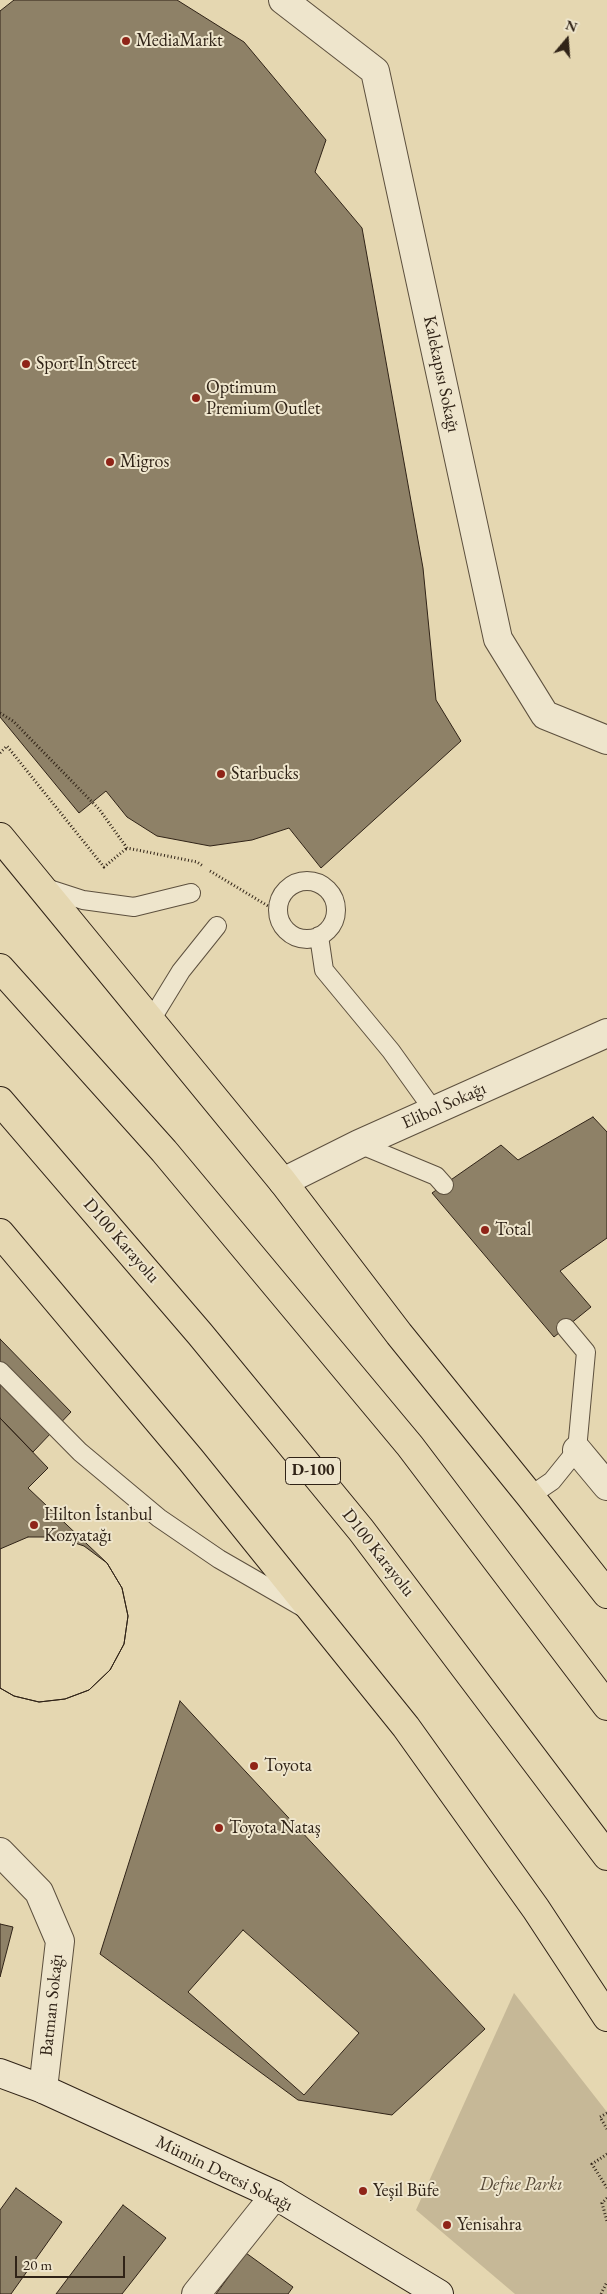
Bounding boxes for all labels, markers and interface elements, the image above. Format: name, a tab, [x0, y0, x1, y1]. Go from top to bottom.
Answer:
north arrow	[542, 15, 592, 65]
text: N	[563, 15, 580, 36]
place label: MediaMarkt	[136, 30, 223, 52]
marker: MediaMarkt	[120, 35, 132, 47]
street label: Kalekapısı Sokağı	[418, 314, 464, 434]
place label: Sport In Street	[36, 353, 137, 375]
marker: Sport In Street	[20, 358, 32, 370]
place label: Optimum Premium Outlet	[206, 377, 320, 419]
marker: Optimum Premium Outlet	[190, 392, 202, 404]
place label: Migros	[120, 451, 169, 473]
marker: Migros	[104, 456, 116, 468]
place label: Starbucks	[231, 763, 299, 785]
marker: Starbucks	[215, 768, 227, 780]
street label: Elibol Sokağı	[399, 1078, 489, 1134]
street label: D100 Karayolu	[78, 1194, 164, 1288]
place label: Total	[495, 1219, 531, 1241]
marker: Total	[479, 1224, 491, 1236]
road number: D-100	[286, 1458, 340, 1484]
place label: Hilton İstanbul Kozyatağı	[44, 1504, 152, 1546]
street label: D100 Karayolu	[337, 1505, 419, 1601]
marker: Hilton İstanbul Kozyatağı	[28, 1519, 40, 1531]
place label: Toyota	[264, 1755, 312, 1777]
marker: Toyota	[248, 1760, 260, 1772]
place label: Toyota Nataş	[229, 1817, 320, 1839]
marker: Toyota Nataş	[213, 1822, 225, 1834]
street label: Batman Sokağı	[36, 1953, 68, 2057]
street label: Mümin Deresi Sokağı	[152, 2132, 296, 2216]
park label: Defne Parkı	[480, 2174, 562, 2196]
place label: Yeşil Büfe	[373, 2180, 439, 2202]
marker: Yeşil Büfe	[357, 2185, 369, 2197]
place label: Yenisahra	[457, 2214, 522, 2236]
marker: Yenisahra	[441, 2219, 453, 2231]
scale bar	[18, 2246, 128, 2278]
text: 20 m	[23, 2255, 52, 2274]

